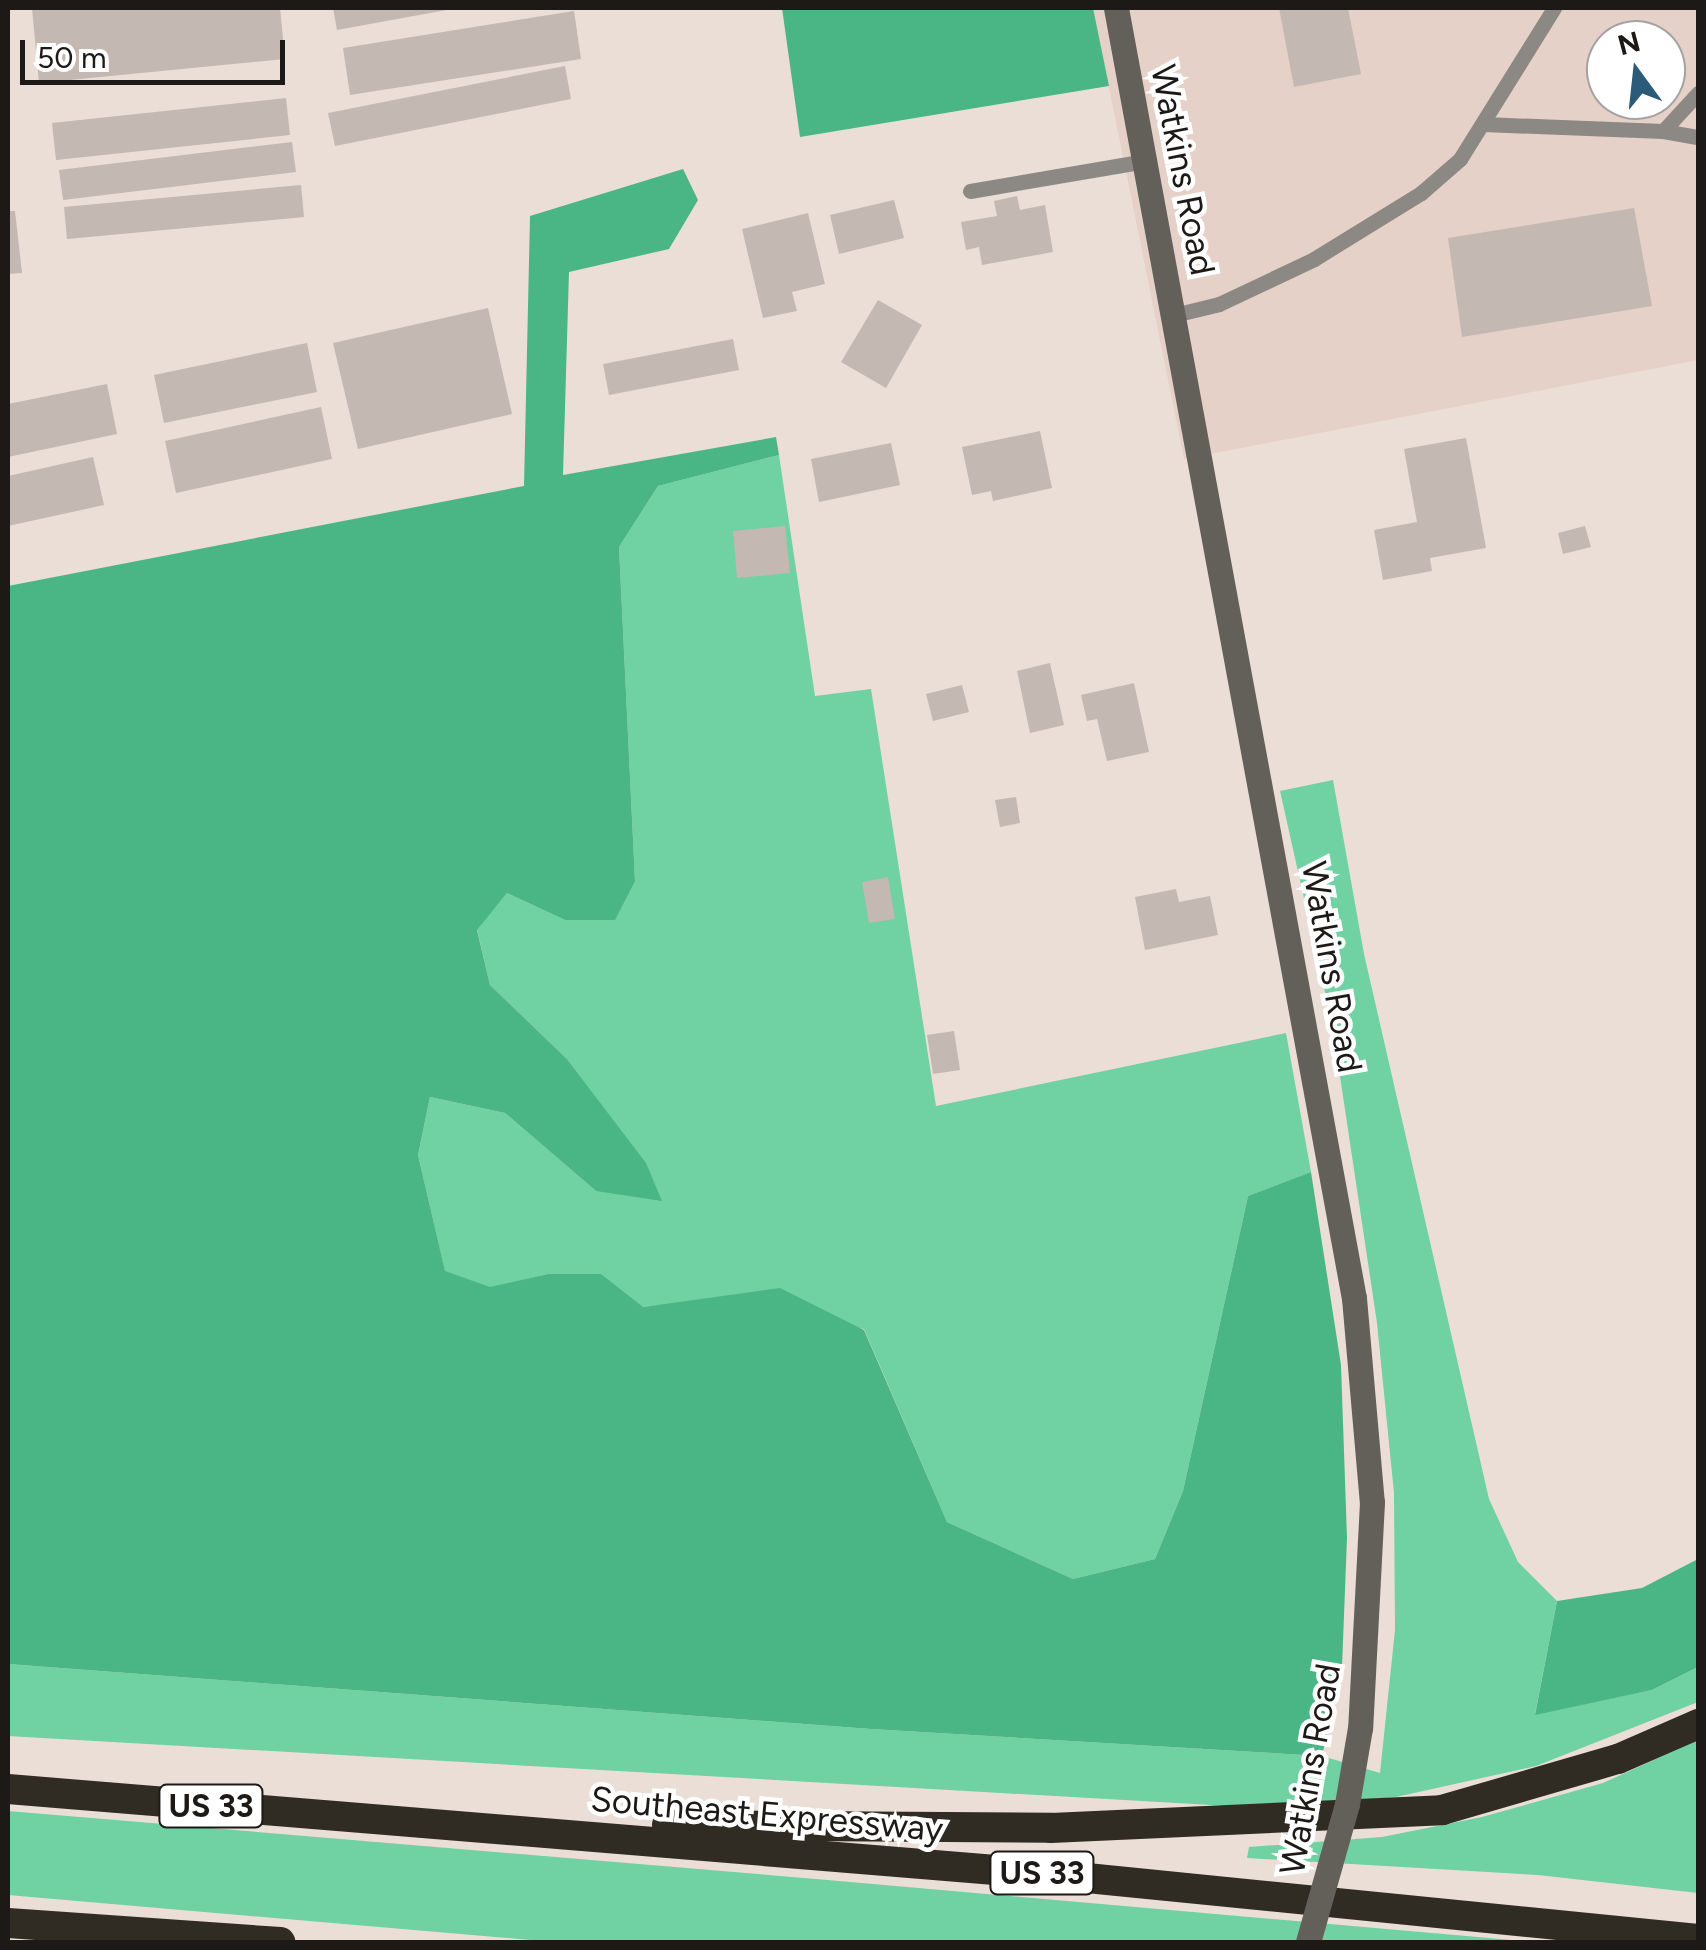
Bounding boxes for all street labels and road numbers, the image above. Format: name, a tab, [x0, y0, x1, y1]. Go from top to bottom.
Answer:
street label: Watkins Road	[1142, 61, 1224, 279]
street label: Watkins Road	[1293, 858, 1371, 1076]
street label: Watkins Road	[1271, 1660, 1349, 1878]
street label: Southeast Expressway	[589, 1778, 945, 1850]
road number: US 33	[156, 1779, 266, 1833]
road number: US 33	[987, 1846, 1097, 1900]

